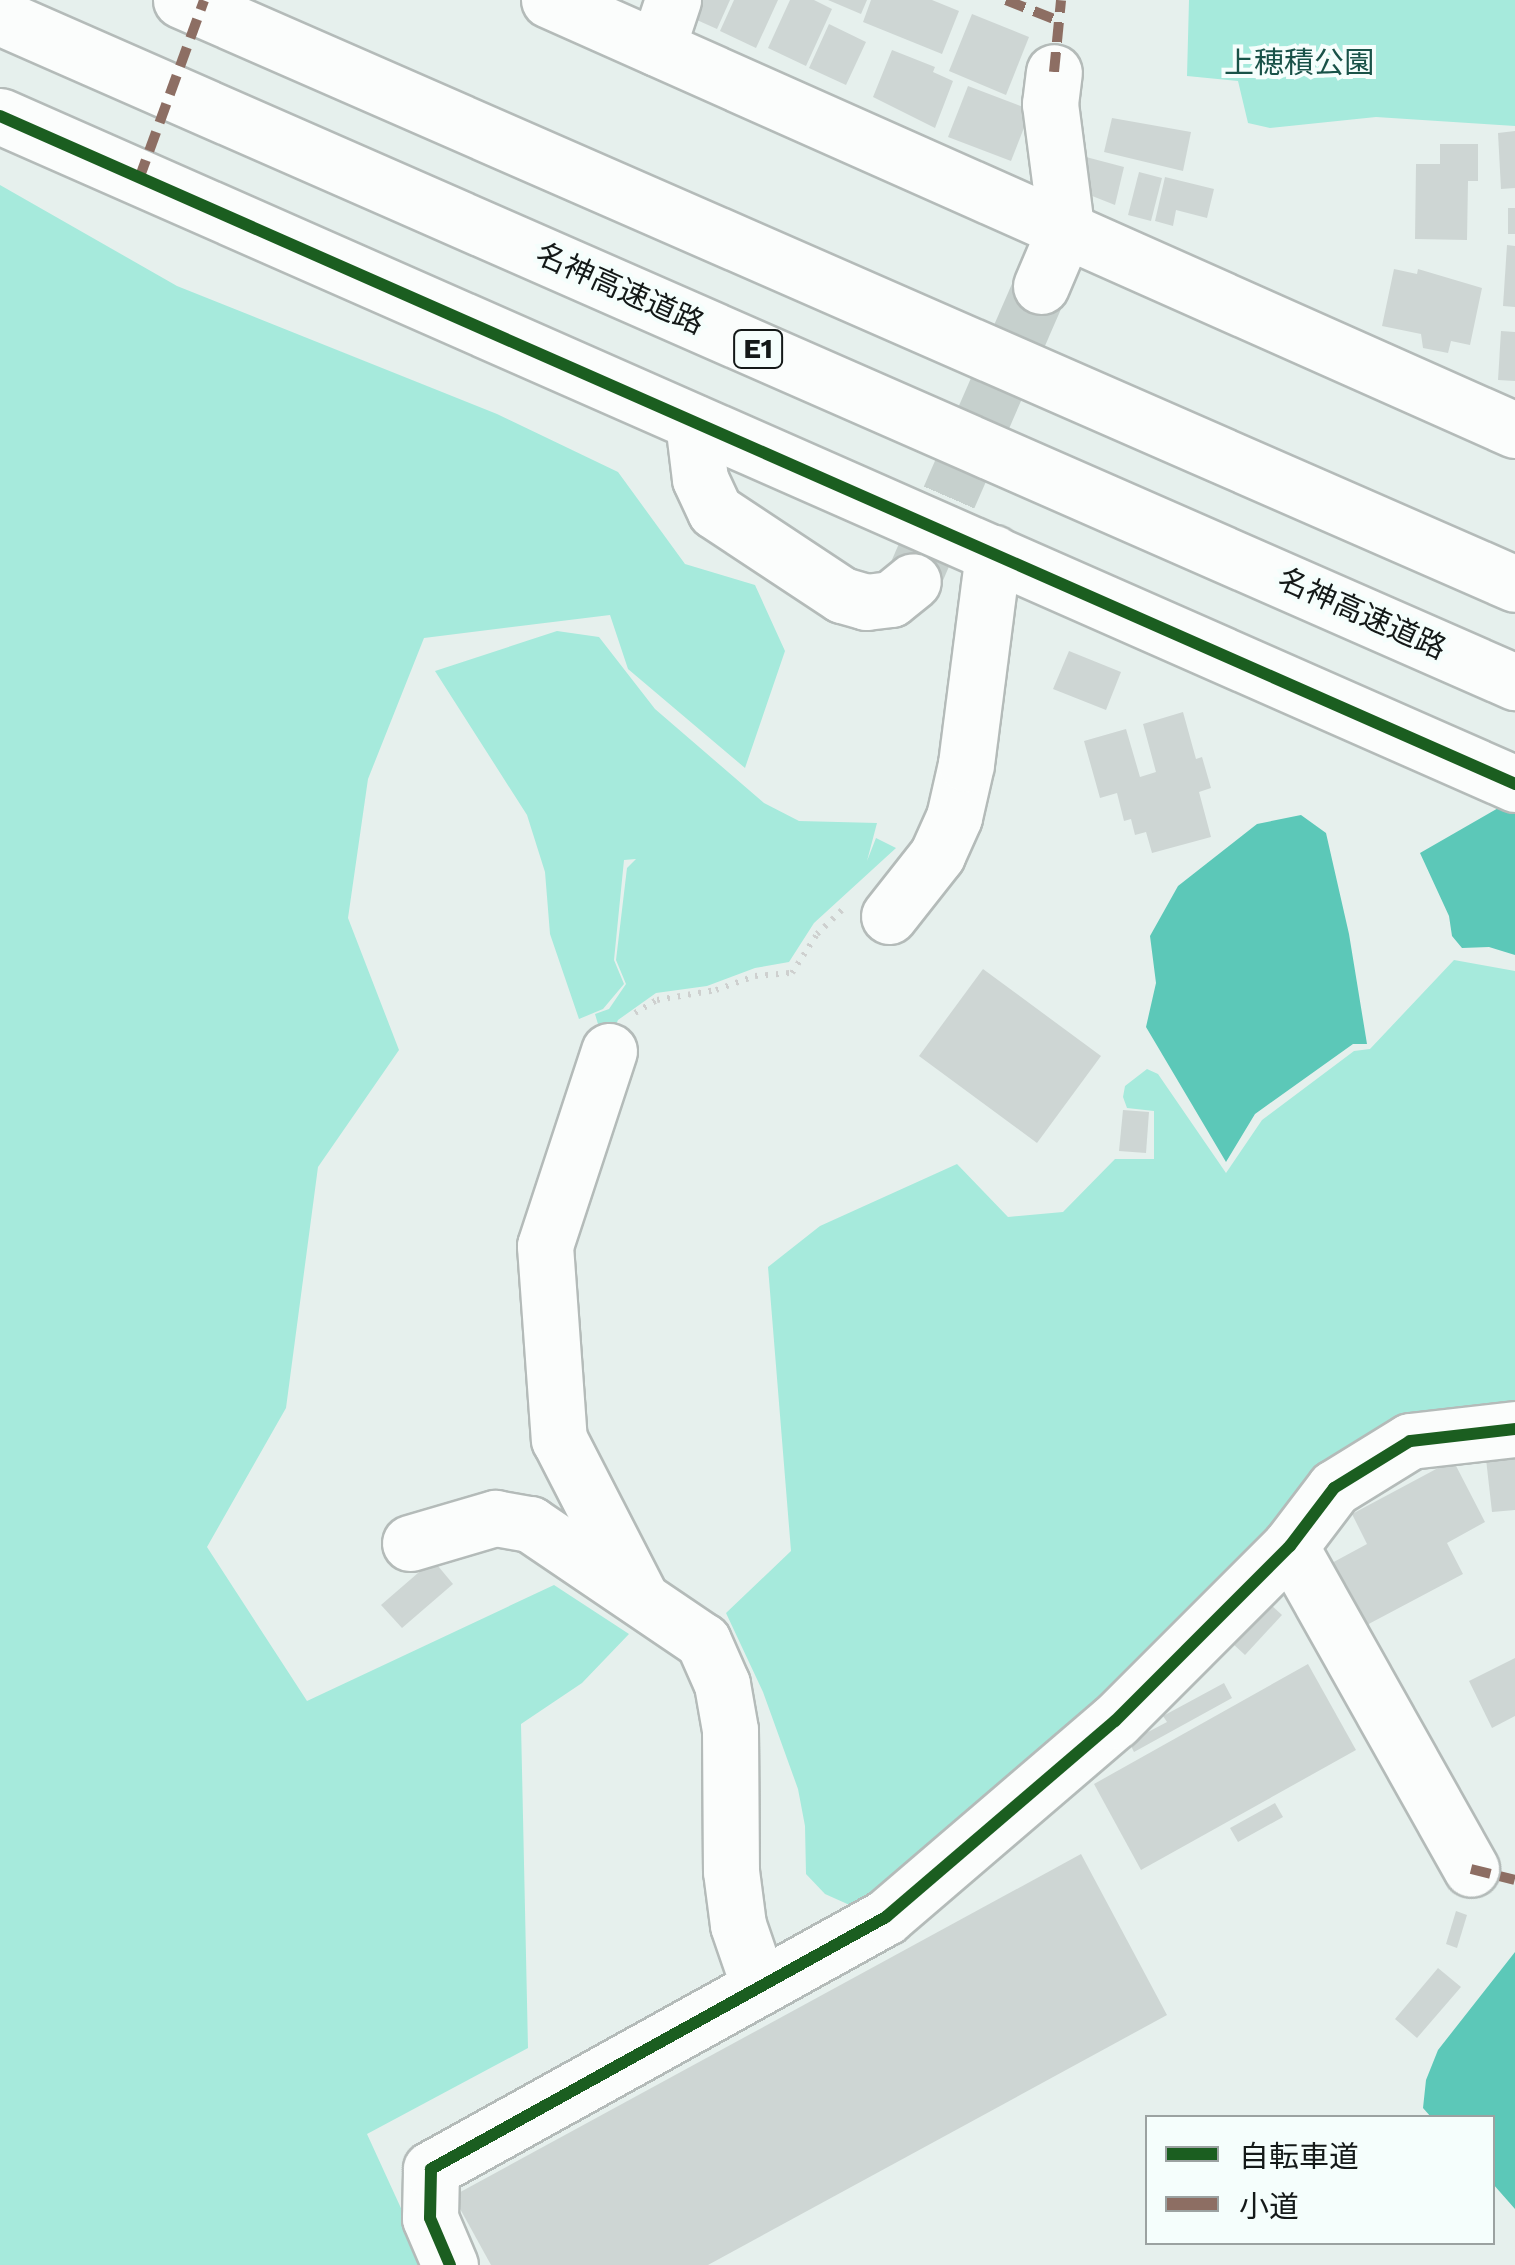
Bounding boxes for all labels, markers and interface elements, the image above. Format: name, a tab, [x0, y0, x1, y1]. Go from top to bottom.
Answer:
park label: 上穂積公園	[1224, 45, 1374, 81]
street label: 名神高速道路	[530, 236, 710, 342]
road number: E1	[733, 326, 783, 372]
street label: 名神高速道路	[1272, 561, 1452, 667]
legend	[1145, 2115, 1495, 2245]
text: 自転車道	[1239, 2139, 1359, 2174]
text: 小道	[1239, 2189, 1299, 2224]

